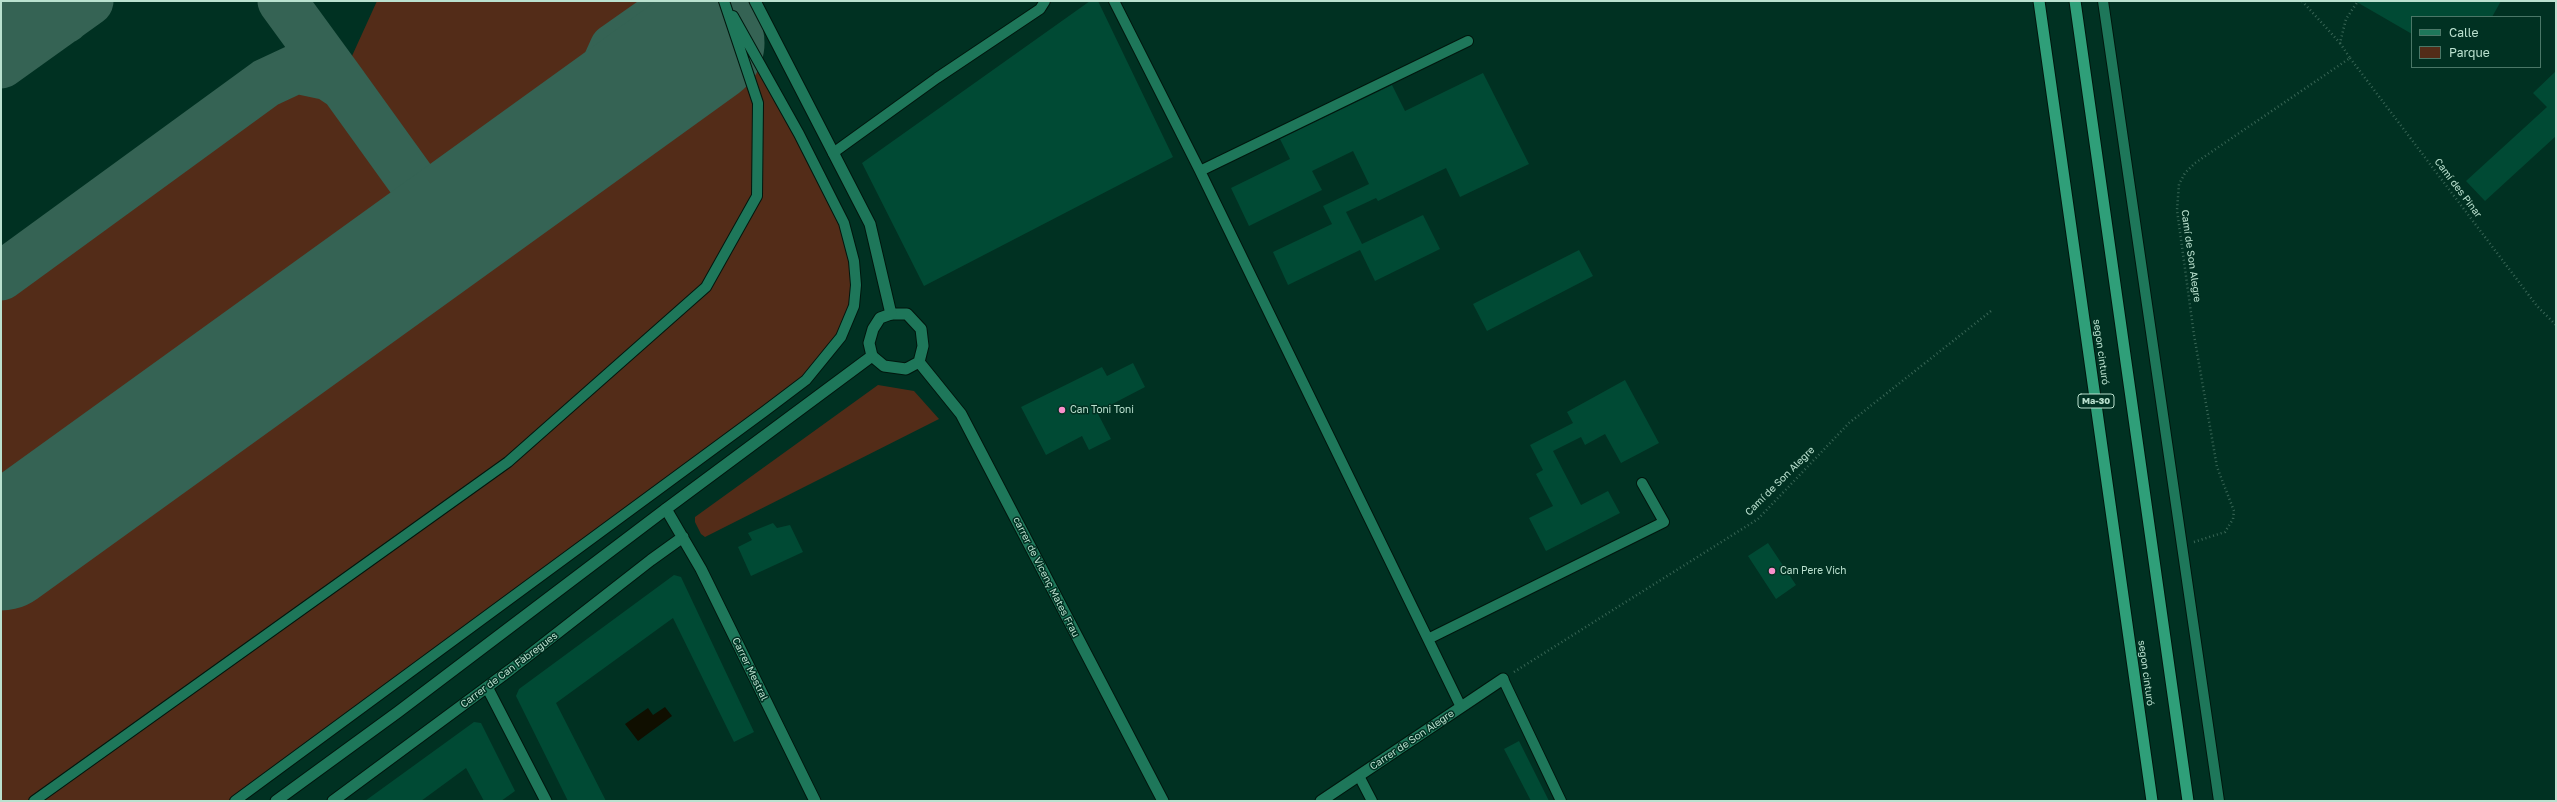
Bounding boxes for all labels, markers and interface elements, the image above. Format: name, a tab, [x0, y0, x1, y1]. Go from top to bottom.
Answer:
legend	[2411, 16, 2541, 68]
text: Calle	[2449, 25, 2478, 40]
text: Parque	[2449, 45, 2490, 60]
street label: Camí des Pinar	[2432, 156, 2484, 220]
street label: Camí de Son Alegre	[2179, 209, 2203, 303]
street label: segon cinturó	[2090, 319, 2112, 385]
road number: Ma-30	[2078, 394, 2114, 408]
place label: Can Toni Toni	[1070, 404, 1134, 416]
marker: Can Toni Toni	[1057, 405, 1067, 415]
street label: Camí de Son Alegre	[1743, 444, 1817, 518]
street label: carrer de Vicenç Mates Frau	[1010, 515, 1082, 639]
place label: Can Pere Vich	[1780, 565, 1846, 577]
marker: Can Pere Vich	[1767, 566, 1777, 576]
street label: Carrer de Can Fàbregues	[458, 630, 560, 710]
street label: Carrer Mestral	[730, 635, 770, 703]
street label: segon cinturó	[2135, 640, 2157, 706]
street label: Carrer de Son Alegre	[1368, 707, 1456, 773]

